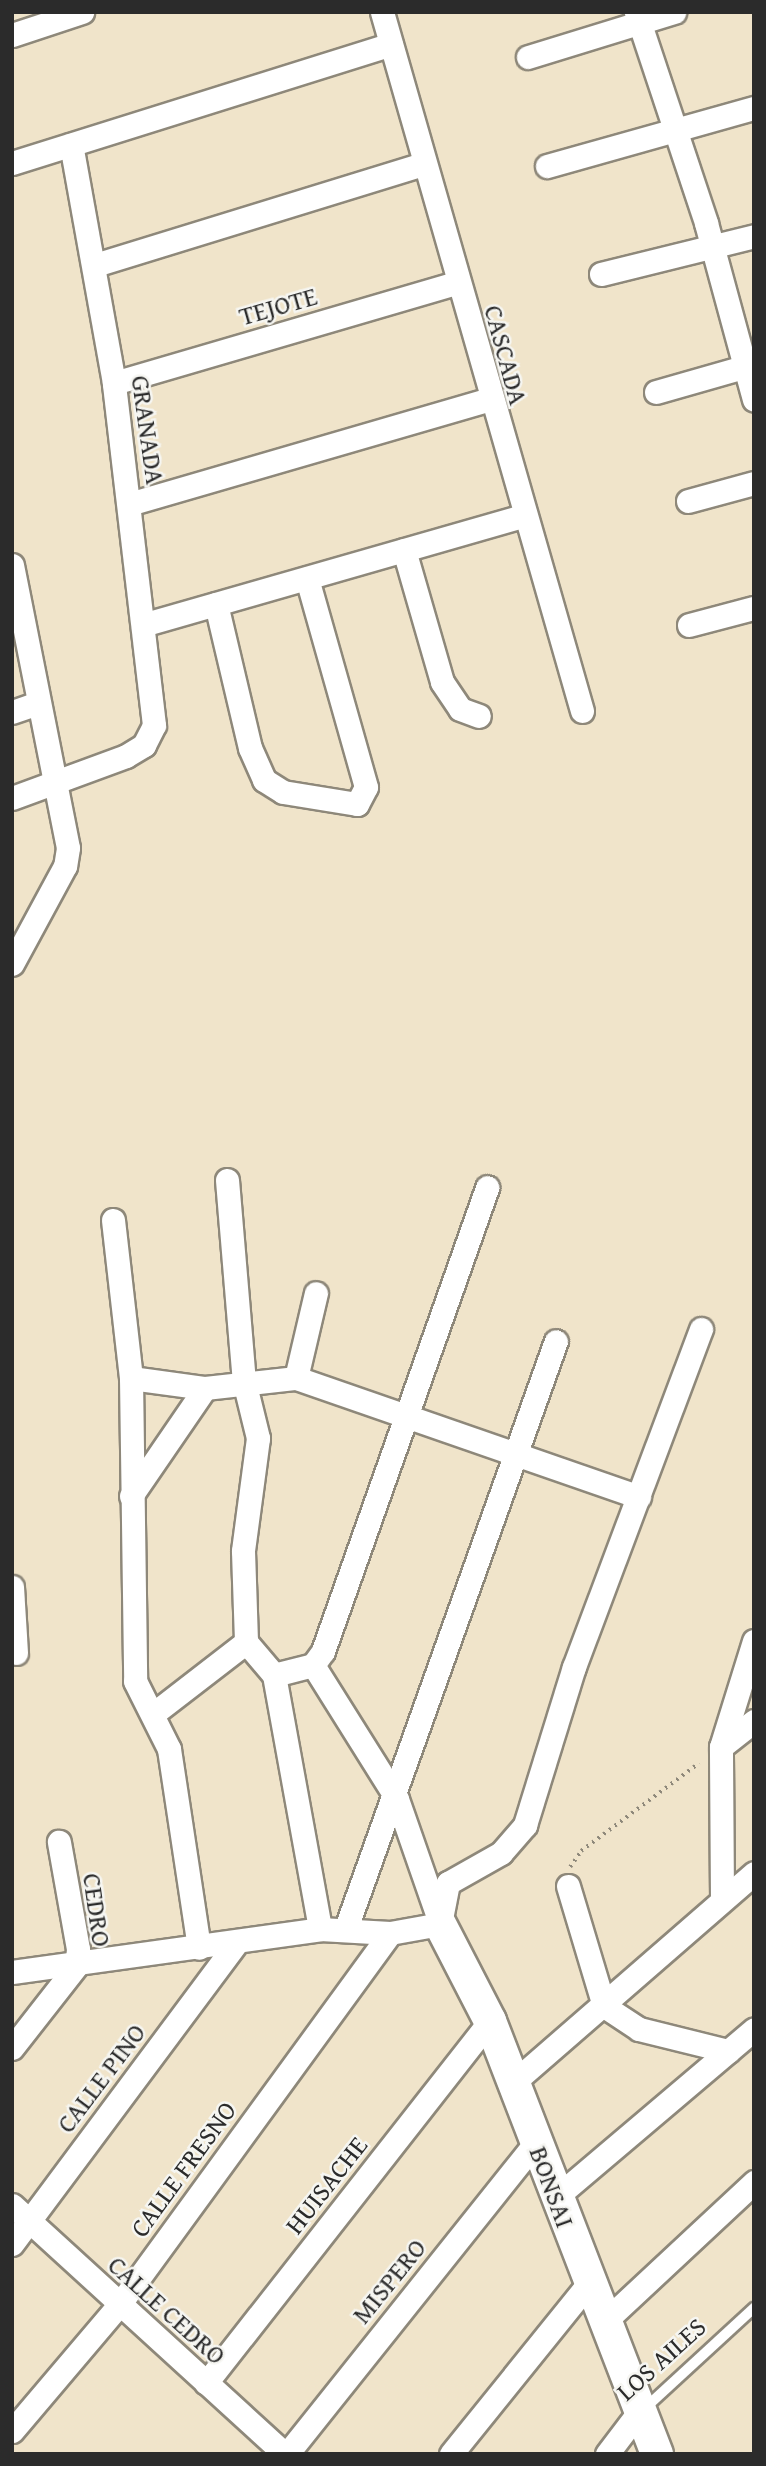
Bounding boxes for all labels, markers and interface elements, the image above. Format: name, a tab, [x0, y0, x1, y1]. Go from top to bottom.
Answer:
street label: TEJOTE	[236, 280, 320, 332]
street label: CASCADA	[478, 302, 534, 408]
street label: GRANADA	[125, 374, 171, 486]
street label: CEDRO	[76, 1871, 118, 1949]
street label: CALLE PINO	[50, 2017, 152, 2139]
street label: CALLE FRESNO	[123, 2095, 243, 2243]
street label: HUISACHE	[278, 2130, 374, 2240]
street label: BONSAI	[523, 2142, 581, 2232]
street label: MISPERO	[345, 2232, 433, 2330]
street label: CALLE CEDRO	[102, 2249, 232, 2371]
street label: LOS AILES	[610, 2311, 712, 2407]

